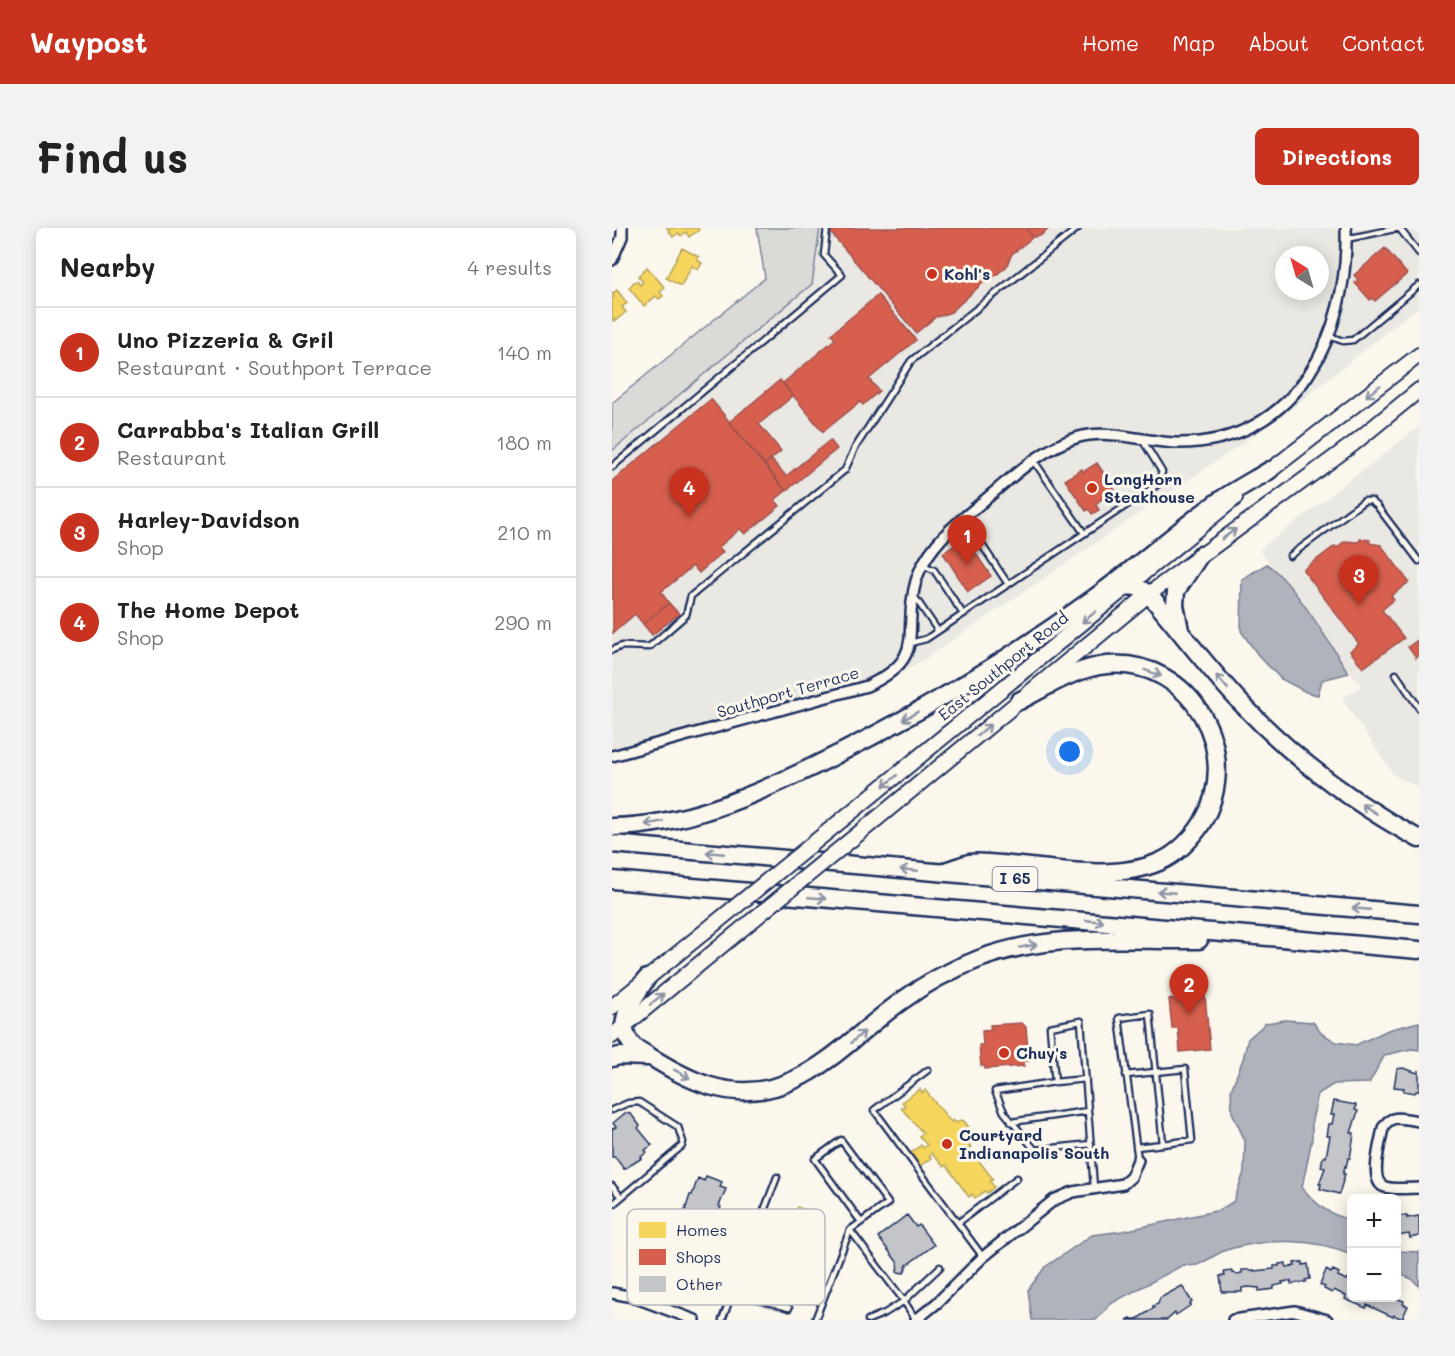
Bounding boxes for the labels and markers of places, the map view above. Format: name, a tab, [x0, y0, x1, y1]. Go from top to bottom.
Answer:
place label: Kohl's	[944, 263, 990, 284]
marker: Kohl's	[925, 267, 939, 281]
pin: 4	[670, 468, 709, 517]
place label: LongHorn Steakhouse	[1104, 468, 1195, 507]
marker: LongHorn Steakhouse	[1085, 481, 1099, 495]
pin: 1	[948, 516, 986, 565]
pin: 3	[1340, 556, 1378, 605]
pin: 2	[1170, 964, 1208, 1014]
place label: Chuy's	[1016, 1042, 1067, 1063]
marker: Chuy's	[997, 1046, 1011, 1060]
place label: Courtyard Indianapolis South	[959, 1124, 1109, 1163]
marker: Courtyard Indianapolis South	[940, 1137, 954, 1151]

